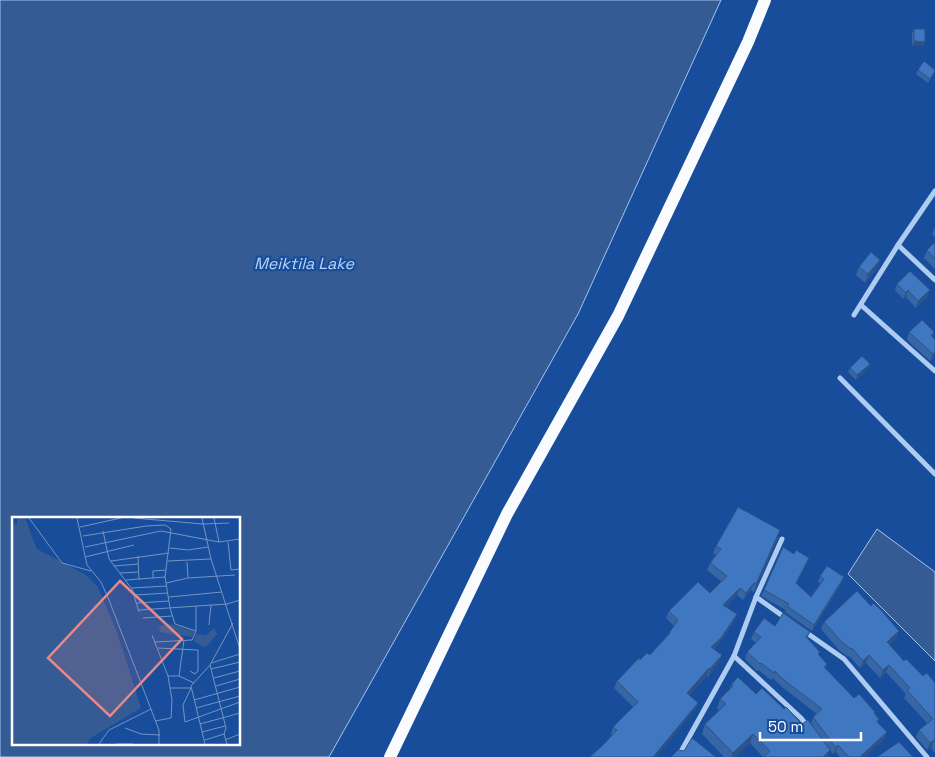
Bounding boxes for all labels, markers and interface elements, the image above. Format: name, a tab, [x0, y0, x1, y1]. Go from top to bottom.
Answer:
water label: Meiktila Lake	[254, 253, 354, 274]
inset map	[12, 517, 240, 744]
scale bar	[760, 710, 861, 742]
text: 50 m	[768, 717, 803, 736]

